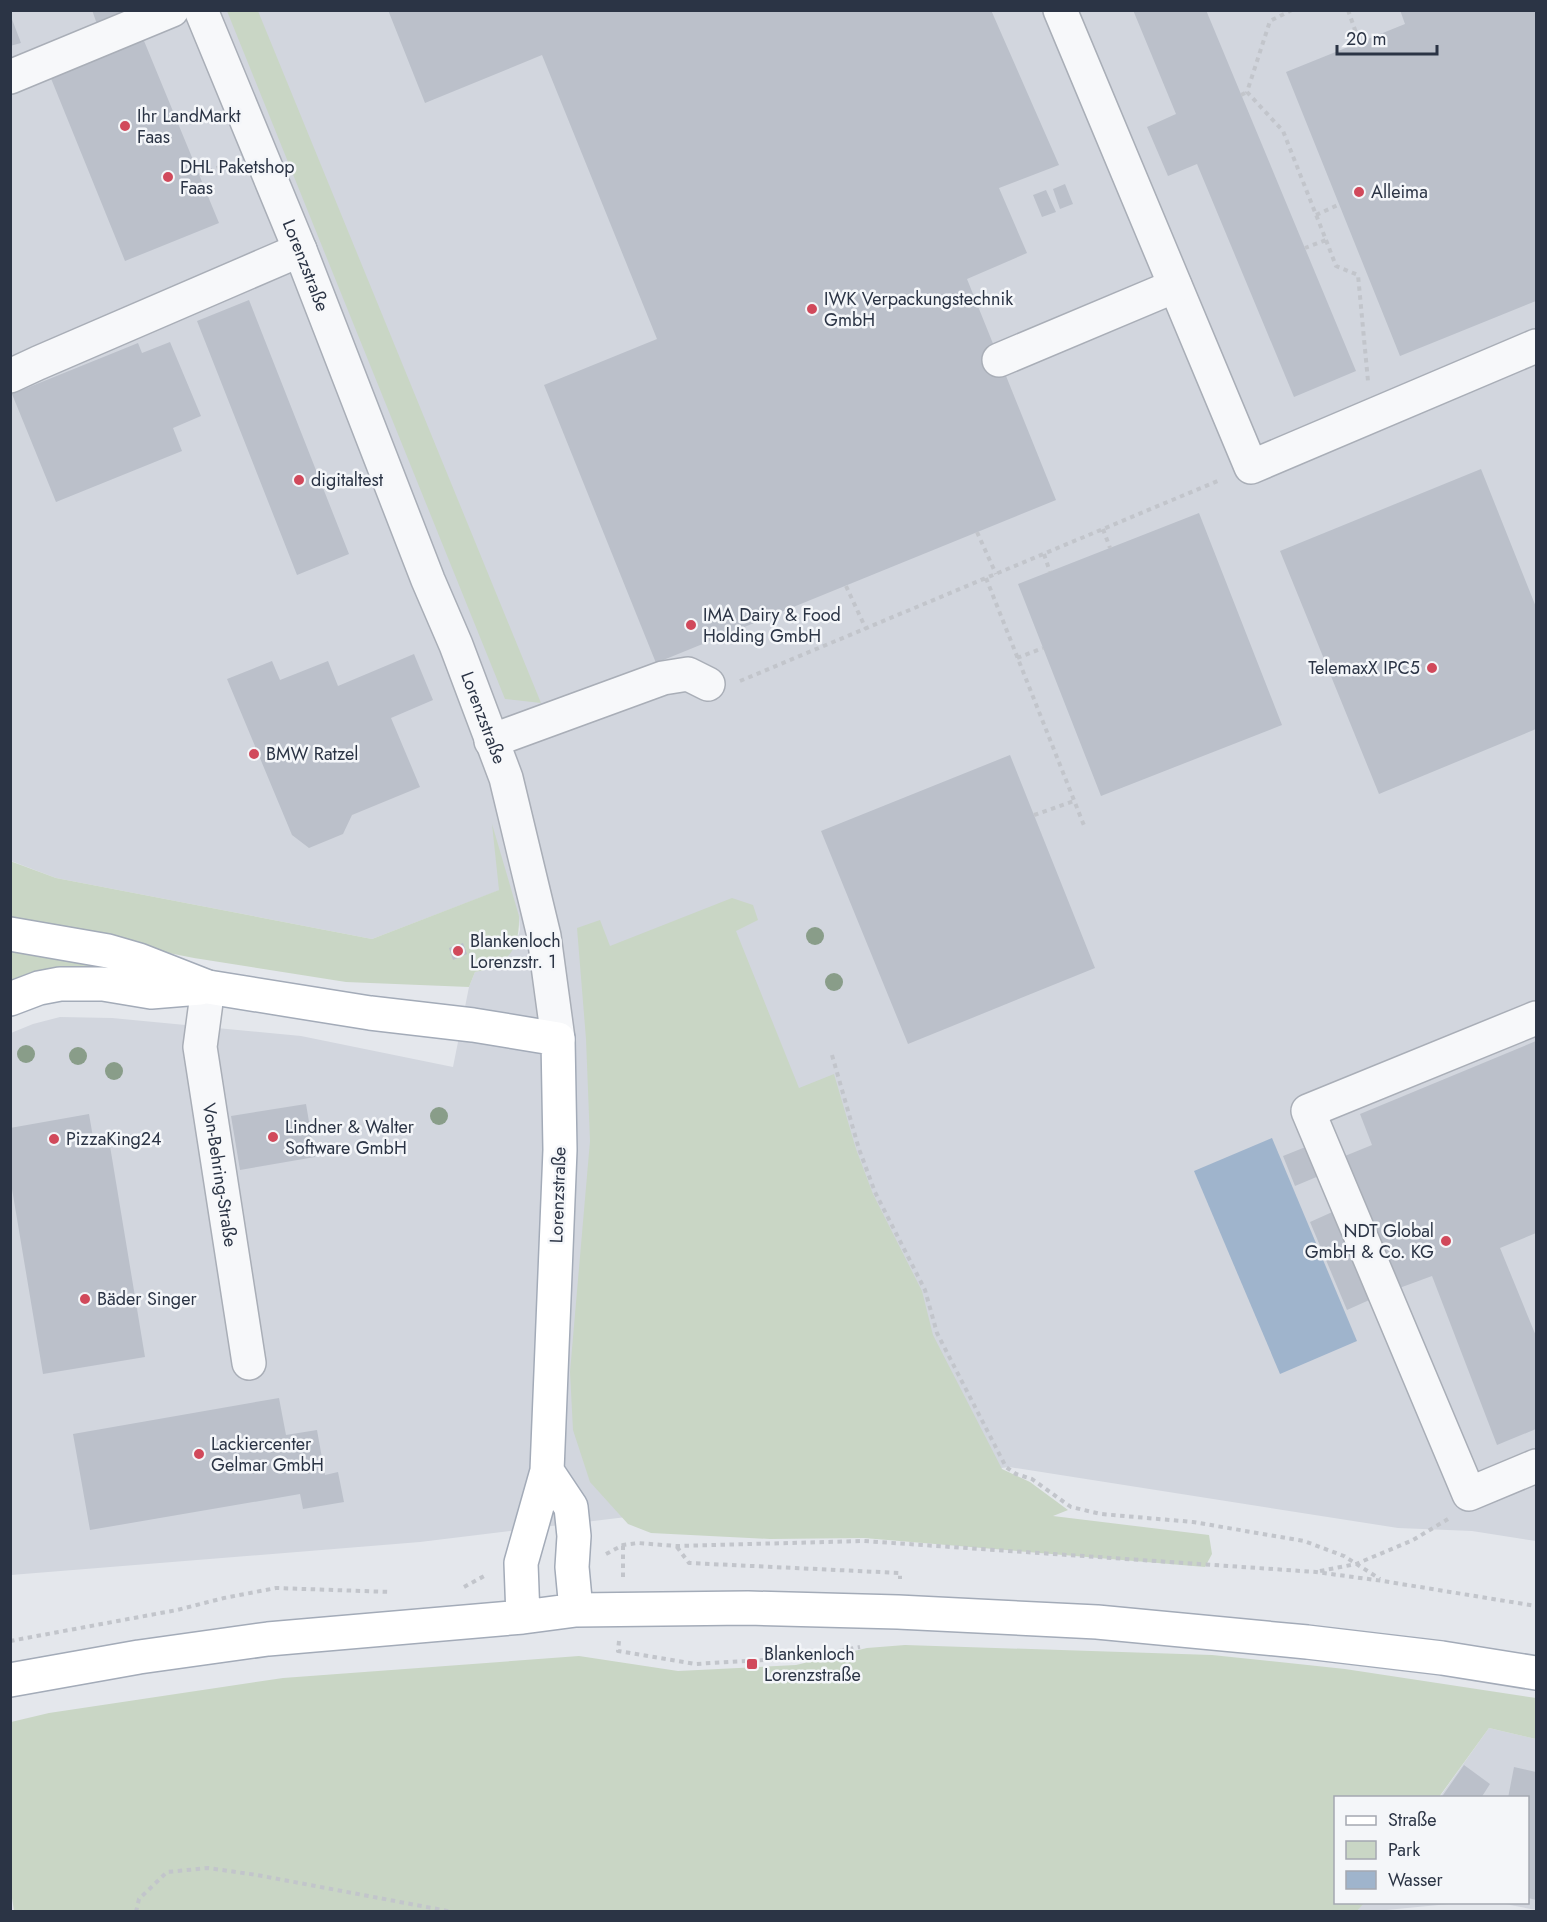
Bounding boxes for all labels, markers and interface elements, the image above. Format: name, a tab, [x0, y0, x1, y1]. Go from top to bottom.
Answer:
scale bar	[1337, 18, 1438, 56]
text: 20 m	[1346, 26, 1386, 52]
place label: Ihr LandMarkt Faas	[137, 103, 241, 150]
marker: Ihr LandMarkt Faas	[118, 119, 132, 133]
place label: DHL Paketshop Faas	[180, 154, 295, 201]
marker: DHL Paketshop Faas	[161, 170, 175, 184]
place label: Alleima	[1371, 179, 1428, 205]
marker: Alleima	[1352, 185, 1366, 199]
street label: Lorenzstraße	[276, 215, 336, 315]
place label: IWK Verpackungstechnik GmbH	[824, 286, 1013, 333]
marker: IWK Verpackungstechnik GmbH	[805, 302, 819, 316]
place label: digitaltest	[311, 467, 384, 493]
marker: digitaltest	[292, 473, 306, 487]
place label: IMA Dairy & Food Holding GmbH	[703, 602, 841, 649]
marker: IMA Dairy & Food Holding GmbH	[684, 618, 698, 632]
place label: TelemaxX IPC5	[1308, 655, 1420, 681]
marker: TelemaxX IPC5	[1425, 661, 1439, 675]
street label: Lorenzstraße	[454, 668, 513, 768]
place label: BMW Ratzel	[266, 741, 358, 767]
marker: BMW Ratzel	[247, 747, 261, 761]
place label: Blankenloch Lorenzstr. 1	[470, 928, 561, 975]
marker: Blankenloch Lorenzstr. 1	[451, 944, 465, 958]
street label: Von-Behring-Straße	[196, 1101, 244, 1249]
place label: Lindner & Walter Software GmbH	[285, 1114, 415, 1161]
place label: PizzaKing24	[66, 1126, 162, 1152]
marker: Lindner & Walter Software GmbH	[266, 1130, 280, 1144]
marker: PizzaKing24	[47, 1132, 61, 1146]
street label: Lorenzstraße	[543, 1146, 573, 1244]
place label: NDT Global GmbH & Co. KG	[1305, 1218, 1434, 1265]
marker: NDT Global GmbH & Co. KG	[1439, 1234, 1453, 1248]
place label: Bäder Singer	[97, 1286, 197, 1312]
marker: Bäder Singer	[78, 1292, 92, 1306]
place label: Lackiercenter Gelmar GmbH	[211, 1431, 324, 1478]
marker: Lackiercenter Gelmar GmbH	[192, 1447, 206, 1461]
place label: Blankenloch Lorenzstraße	[764, 1641, 861, 1688]
marker: Blankenloch Lorenzstraße	[745, 1657, 759, 1671]
legend	[1334, 1796, 1529, 1904]
text: Straße	[1388, 1807, 1436, 1833]
text: Park	[1388, 1837, 1420, 1863]
text: Wasser	[1388, 1867, 1443, 1893]

